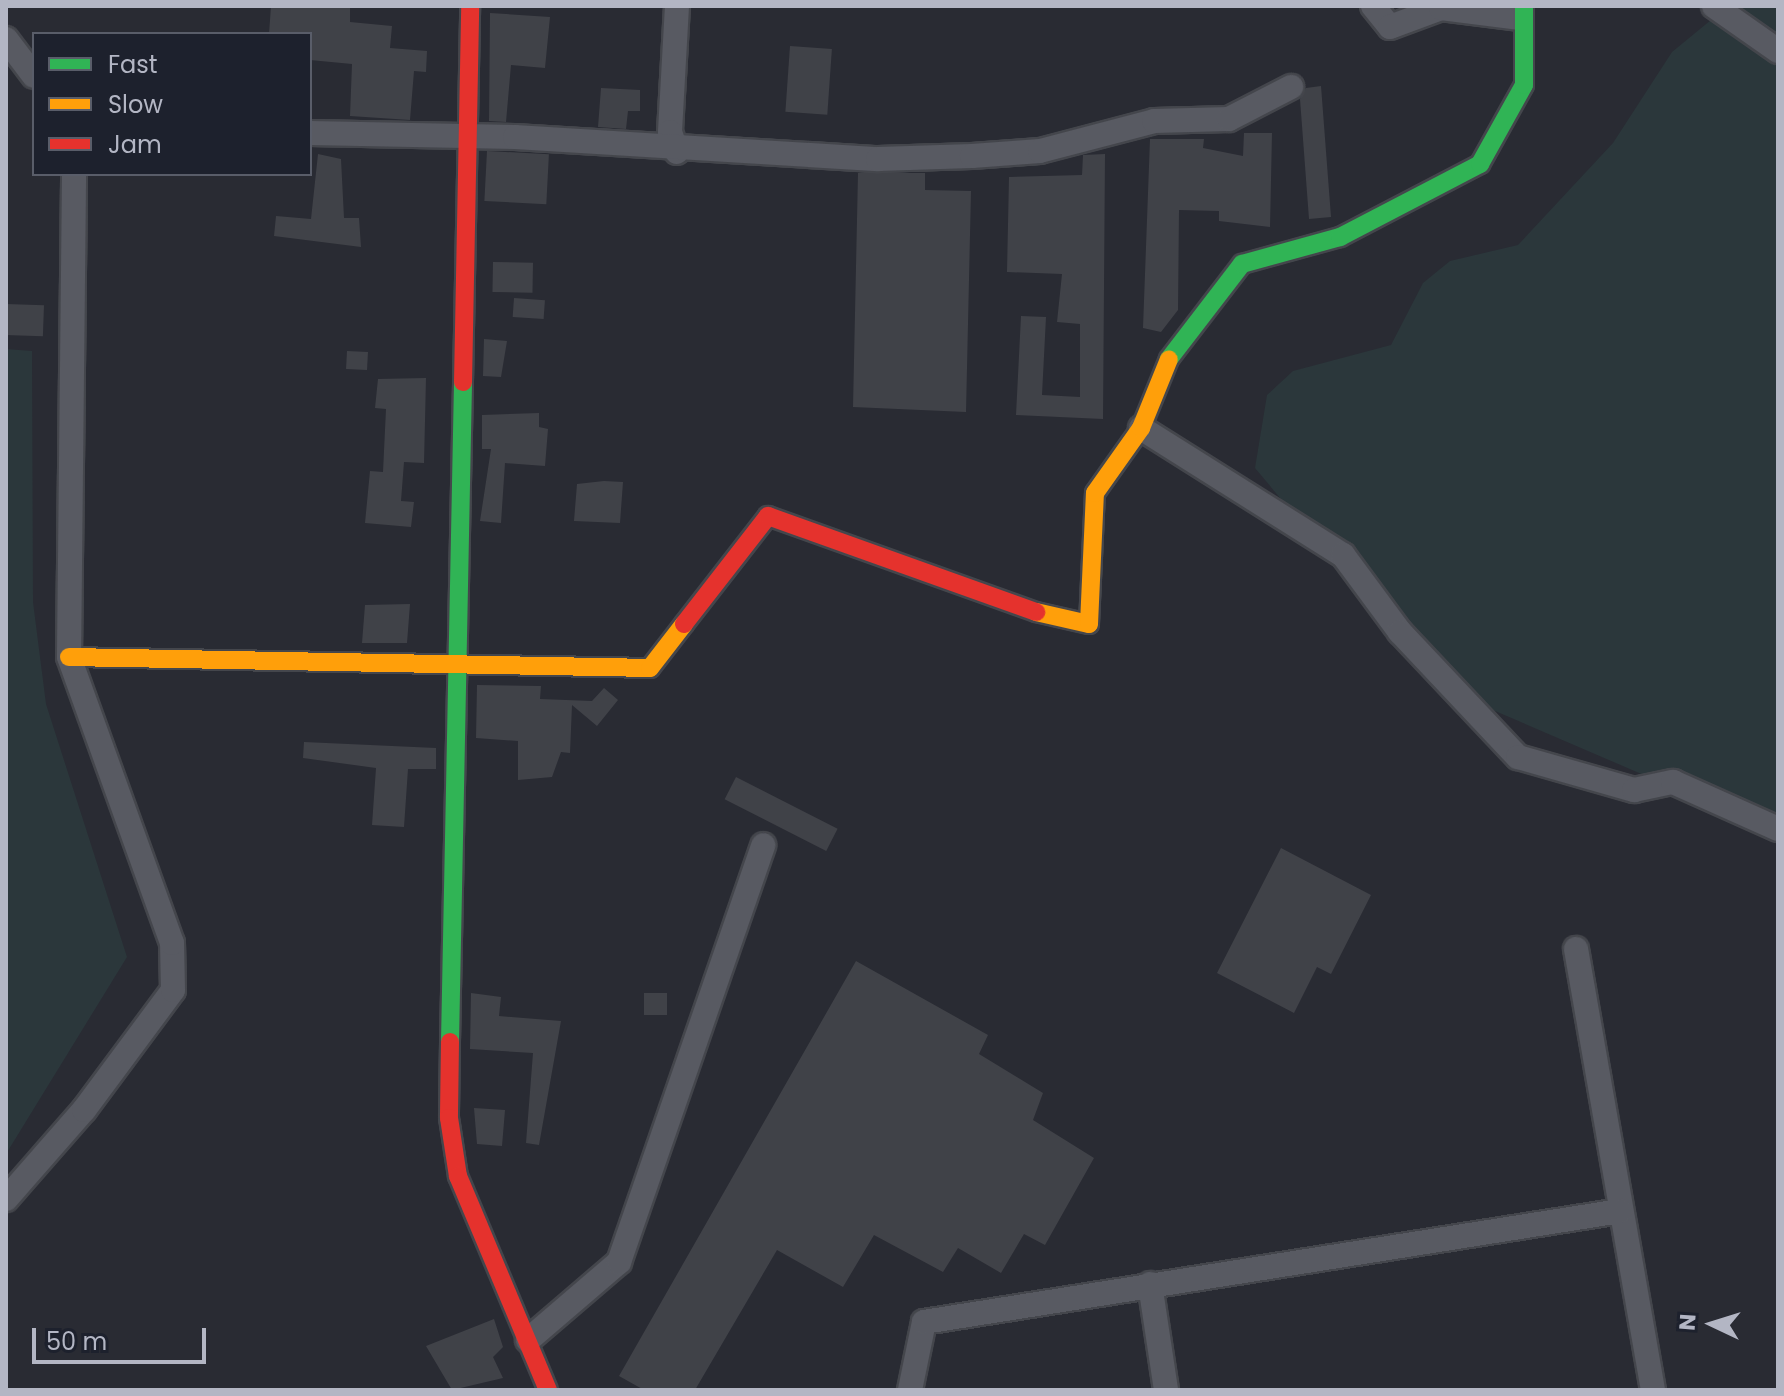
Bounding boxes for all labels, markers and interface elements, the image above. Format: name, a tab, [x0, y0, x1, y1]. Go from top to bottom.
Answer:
legend	[32, 32, 312, 176]
text: Fast	[108, 48, 158, 81]
text: Slow	[108, 88, 163, 121]
text: Jam	[108, 128, 162, 161]
north arrow	[1672, 1284, 1752, 1364]
scale bar	[36, 1312, 210, 1362]
text: N	[1672, 1313, 1704, 1332]
text: 50 m	[46, 1325, 107, 1358]

